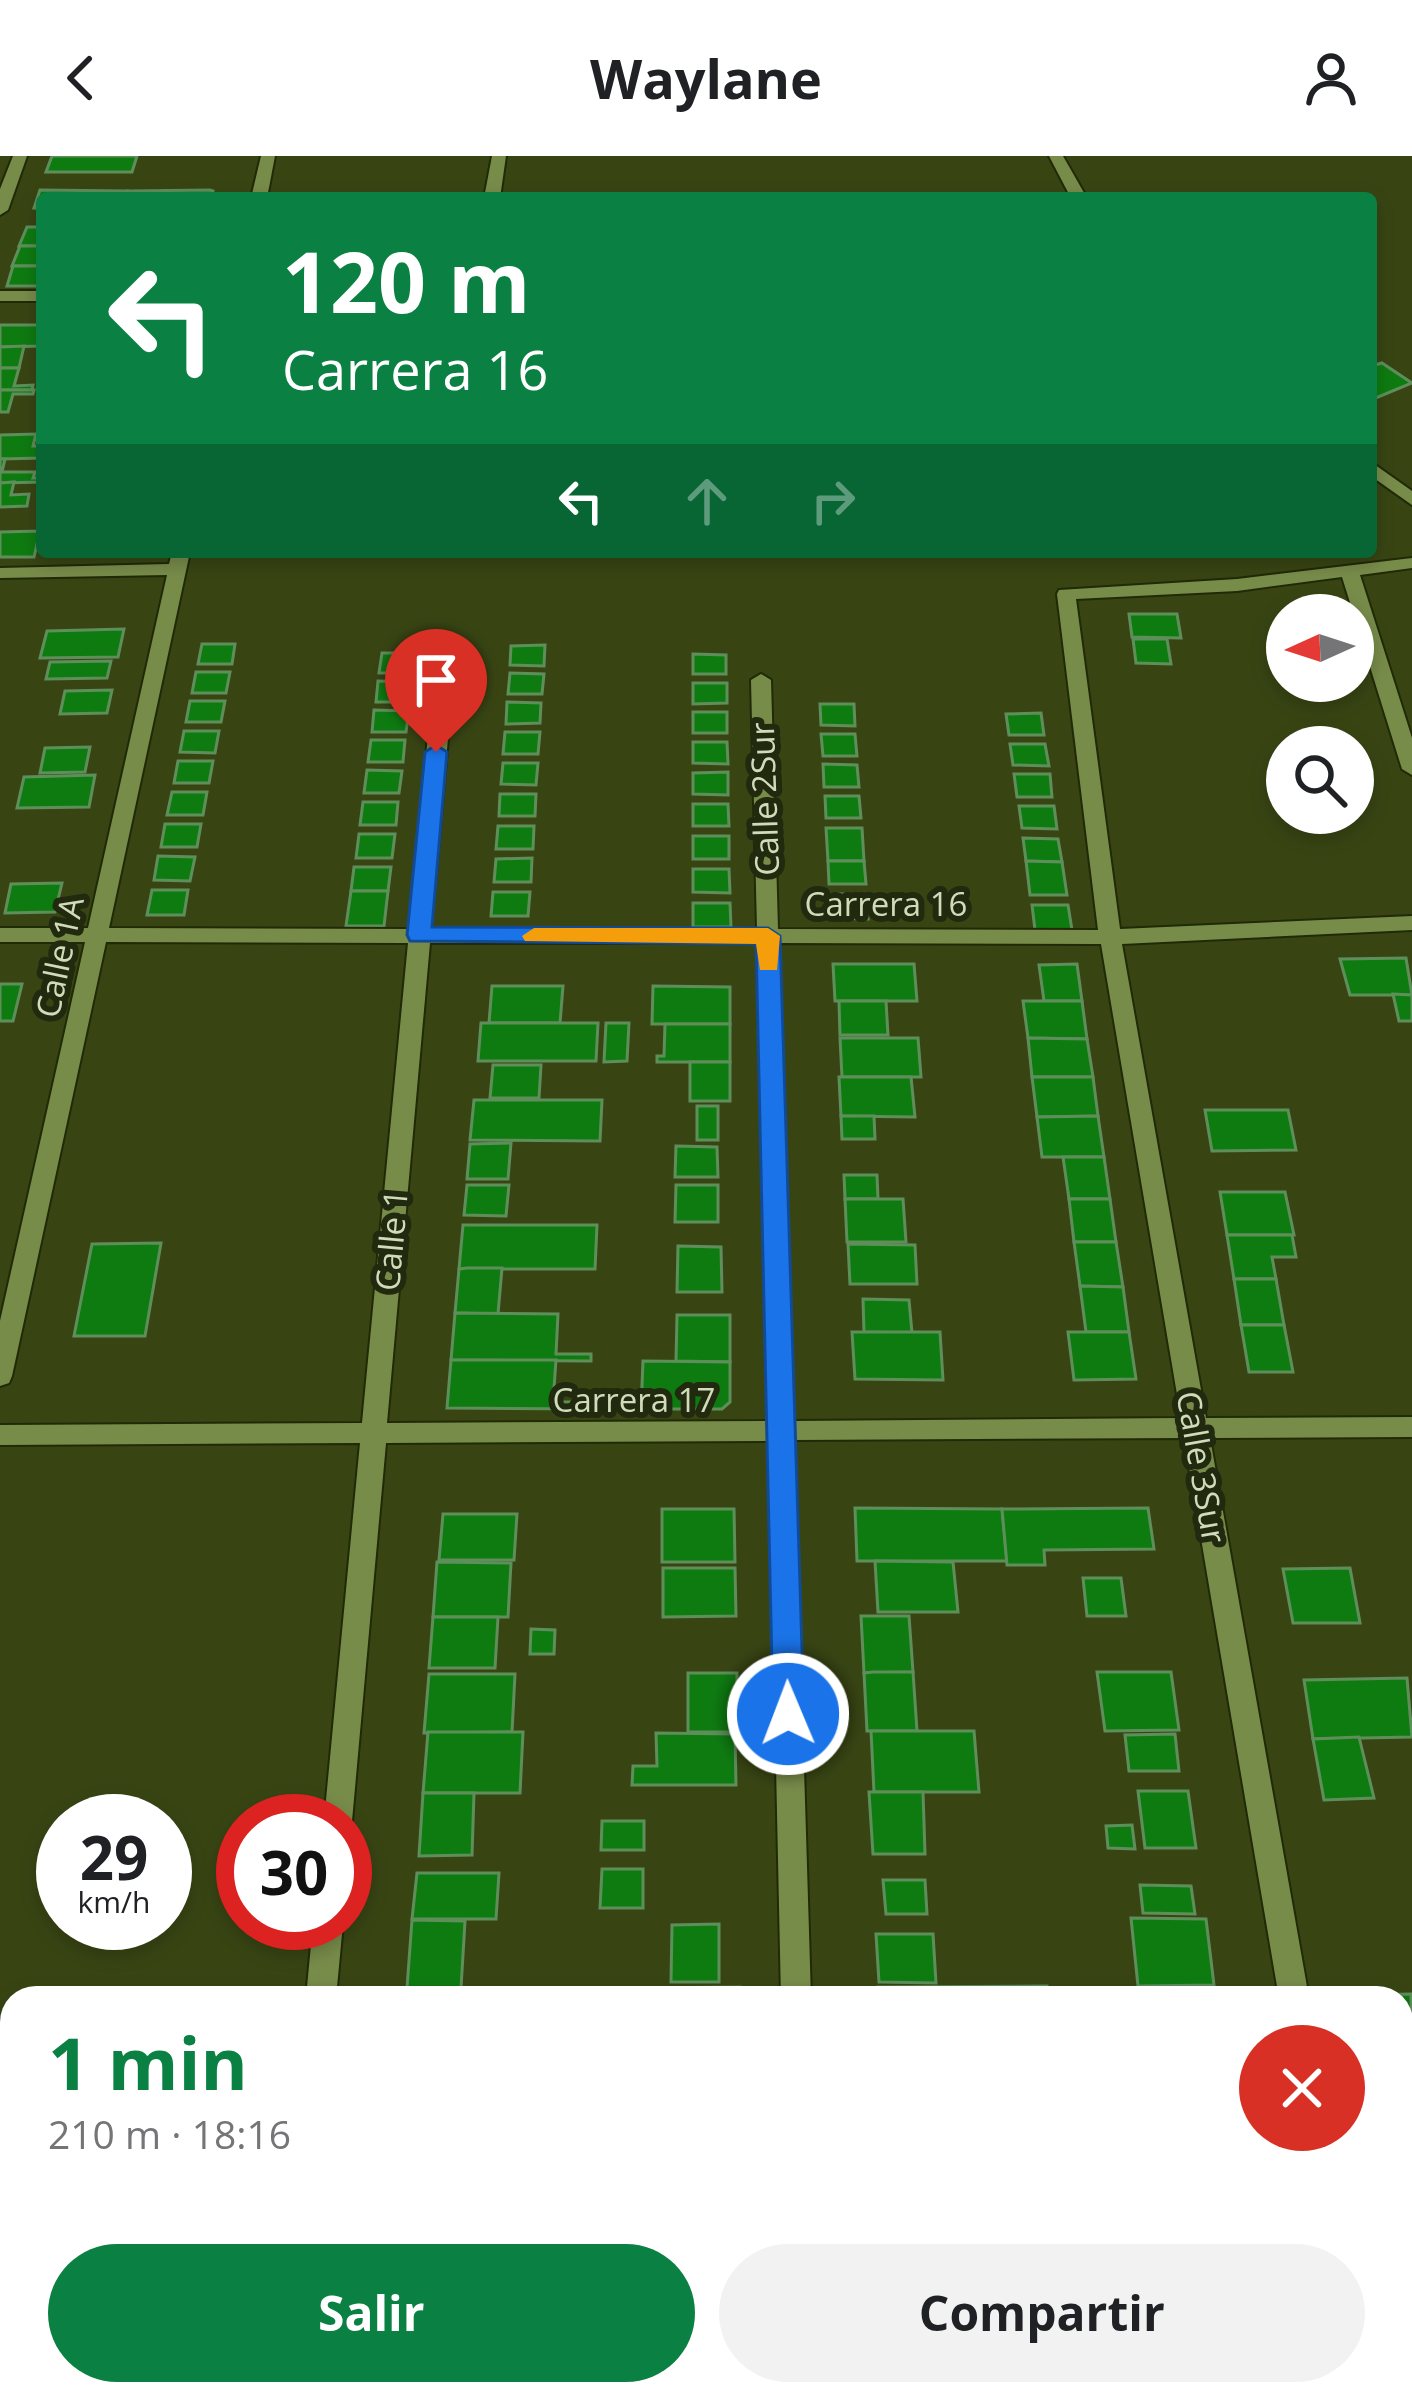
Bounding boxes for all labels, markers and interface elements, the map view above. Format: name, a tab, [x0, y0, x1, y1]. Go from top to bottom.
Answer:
text: Waylane	[590, 41, 822, 115]
icon: back	[48, 45, 114, 111]
icon: person	[1298, 45, 1364, 111]
text: 120 m	[282, 223, 530, 338]
icon: left	[84, 240, 240, 396]
text: Carrera 16	[282, 332, 548, 406]
icon: left	[548, 468, 614, 534]
icon: ahead	[674, 468, 740, 534]
icon: right	[800, 468, 866, 534]
north arrow	[1266, 594, 1374, 702]
map controls	[1266, 594, 1374, 834]
pin	[385, 629, 487, 752]
icon: arrive	[403, 647, 469, 713]
street label: Calle 2Sur	[739, 721, 789, 877]
button: search	[1266, 726, 1374, 834]
street label: Carrera 16	[805, 881, 967, 926]
street label: Calle 1A	[24, 892, 94, 1022]
street label: Calle 1	[364, 1187, 418, 1293]
street label: Carrera 17	[553, 1377, 715, 1422]
street label: Calle 3Sur	[1167, 1387, 1237, 1547]
position arrow	[725, 1651, 851, 1777]
speed limit sign: 30	[216, 1794, 372, 1950]
text: 29	[80, 1816, 148, 1898]
text: km/h	[78, 1881, 150, 1922]
text: 1 min	[48, 2013, 248, 2111]
button: close	[1239, 2025, 1365, 2151]
text: 210 m · 18:16	[48, 2107, 291, 2160]
button: Salir	[48, 2244, 695, 2382]
button: Compartir	[719, 2244, 1365, 2382]

